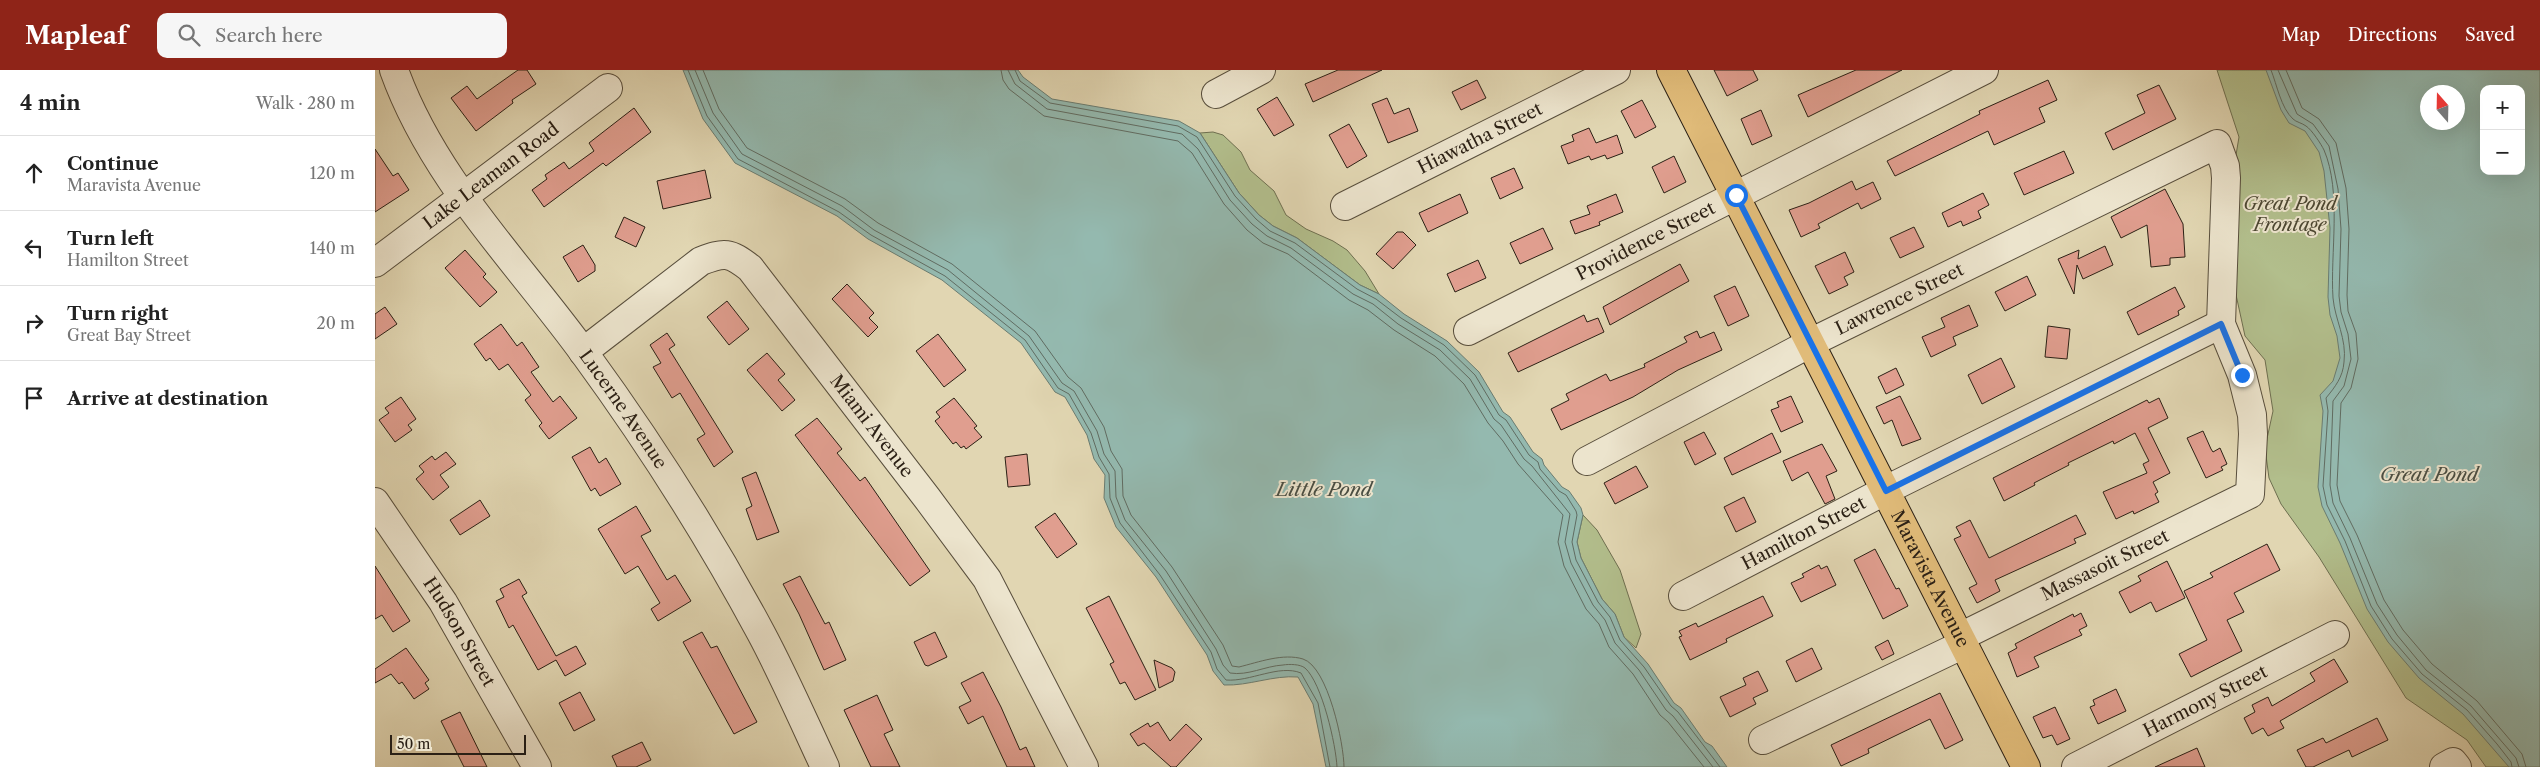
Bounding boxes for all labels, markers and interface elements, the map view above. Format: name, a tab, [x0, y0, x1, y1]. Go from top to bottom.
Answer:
search box	[157, 13, 507, 58]
text: Mapleaf	[25, 21, 127, 50]
icon: search	[175, 21, 203, 49]
text: Search here	[215, 24, 323, 47]
text: Map	[2281, 24, 2320, 46]
text: Directions	[2348, 24, 2437, 46]
text: Saved	[2465, 24, 2515, 46]
north arrow	[2420, 85, 2465, 130]
map controls	[2480, 85, 2525, 175]
button: +	[2480, 85, 2525, 130]
text: 4 min	[20, 90, 81, 115]
text: Walk · 280 m	[256, 93, 355, 113]
street label: Hiawatha Street	[1414, 98, 1547, 179]
street label: Lake Leaman Road	[419, 118, 563, 234]
button: −	[2480, 130, 2525, 175]
text: Continue	[67, 152, 159, 175]
icon: ahead	[20, 159, 48, 187]
text: 120 m	[310, 163, 355, 183]
text: Maravista Avenue	[67, 175, 201, 195]
route start	[1725, 184, 1748, 207]
park label: Great Pond Frontage	[2243, 193, 2339, 236]
street label: Providence Street	[1572, 197, 1719, 285]
text: Turn left	[67, 227, 154, 250]
icon: left	[20, 234, 48, 262]
text: 140 m	[310, 238, 355, 258]
text: Hamilton Street	[67, 250, 189, 270]
street label: Lawrence Street	[1832, 258, 1968, 340]
text: Turn right	[67, 302, 168, 325]
icon: right	[20, 309, 48, 337]
text: 20 m	[316, 313, 355, 333]
text: Great Bay Street	[67, 325, 191, 345]
street label: Lucerne Avenue	[574, 346, 672, 473]
route end	[2231, 364, 2254, 387]
street label: Miami Avenue	[825, 370, 918, 482]
icon: arrive	[20, 384, 48, 412]
text: Arrive at destination	[67, 387, 268, 410]
water label: Great Pond	[2380, 463, 2480, 486]
water label: Little Pond	[1274, 478, 1374, 501]
street label: Hamilton Street	[1738, 491, 1870, 575]
street label: Maravista Avenue	[1886, 507, 1974, 651]
street label: Massasoit Street	[2038, 524, 2173, 605]
street label: Hudson Street	[418, 573, 500, 691]
street label: Harmony Street	[2139, 660, 2271, 742]
scale bar	[390, 732, 526, 755]
text: 50 m	[397, 735, 430, 753]

